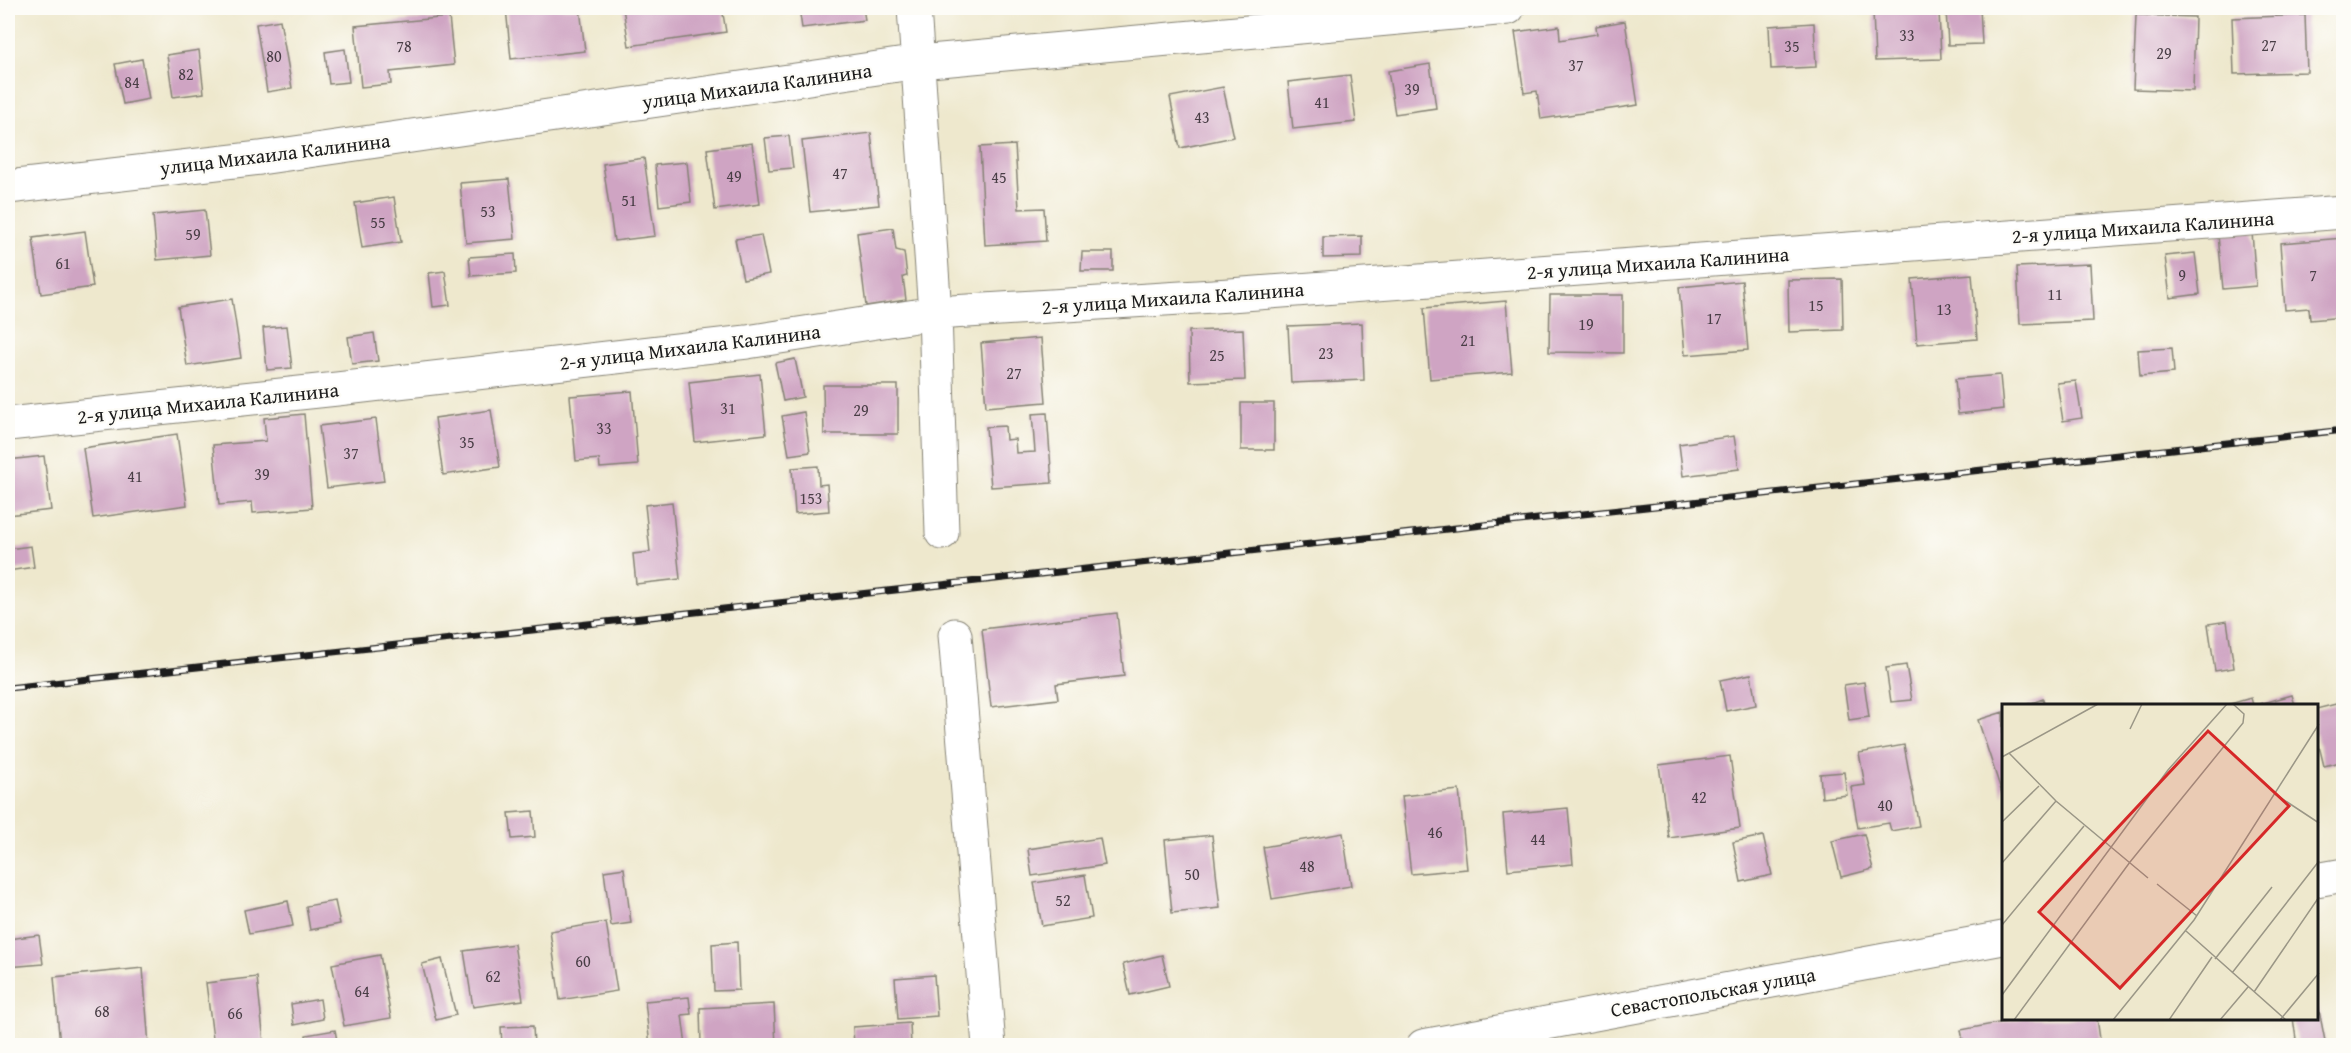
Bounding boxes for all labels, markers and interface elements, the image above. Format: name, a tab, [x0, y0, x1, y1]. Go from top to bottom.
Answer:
house number: 33	[1899, 23, 1915, 47]
house number: 27	[2261, 33, 2277, 57]
house number: 78	[396, 34, 412, 58]
house number: 35	[1784, 34, 1800, 58]
house number: 29	[2156, 41, 2172, 65]
house number: 80	[266, 44, 282, 68]
house number: 37	[1568, 53, 1584, 77]
street label: улица Михаила Калинина	[639, 55, 874, 116]
house number: 82	[178, 62, 194, 86]
house number: 84	[124, 70, 140, 94]
house number: 39	[1404, 77, 1420, 101]
house number: 41	[1314, 90, 1330, 114]
house number: 43	[1194, 105, 1210, 129]
street label: улица Михаила Калинина	[157, 125, 392, 182]
house number: 47	[832, 161, 848, 185]
house number: 49	[726, 164, 742, 188]
house number: 45	[991, 165, 1007, 189]
house number: 51	[621, 188, 637, 212]
house number: 53	[480, 199, 496, 223]
street label: 2-я улица Михаила Калинина	[2011, 203, 2276, 250]
house number: 55	[370, 210, 386, 234]
house number: 59	[185, 222, 201, 246]
street label: 2-я улица Михаила Калинина	[1526, 239, 1791, 286]
house number: 61	[55, 251, 71, 275]
house number: 9	[2178, 263, 2186, 287]
house number: 7	[2309, 263, 2317, 287]
street label: 2-я улица Михаила Калинина	[1041, 274, 1306, 321]
house number: 11	[2047, 282, 2063, 306]
house number: 15	[1808, 293, 1824, 317]
house number: 13	[1936, 297, 1952, 321]
house number: 17	[1706, 306, 1722, 330]
house number: 19	[1578, 312, 1594, 336]
street label: 2-я улица Михаила Калинина	[558, 316, 823, 377]
house number: 21	[1460, 328, 1476, 352]
house number: 23	[1318, 341, 1334, 365]
house number: 25	[1209, 343, 1225, 367]
house number: 27	[1006, 361, 1022, 385]
street label: 2-я улица Михаила Калинина	[76, 374, 341, 431]
house number: 31	[720, 396, 736, 420]
house number: 29	[853, 398, 869, 422]
house number: 33	[596, 416, 612, 440]
house number: 35	[459, 430, 475, 454]
house number: 37	[343, 441, 359, 465]
house number: 39	[254, 462, 270, 486]
house number: 41	[127, 464, 143, 488]
house number: 153	[799, 486, 823, 510]
inset map	[2002, 704, 2318, 1020]
house number: 42	[1691, 785, 1707, 809]
house number: 40	[1877, 793, 1893, 817]
house number: 46	[1427, 820, 1443, 844]
house number: 44	[1530, 827, 1546, 851]
house number: 48	[1299, 854, 1315, 878]
house number: 50	[1184, 862, 1200, 886]
house number: 52	[1055, 888, 1071, 912]
house number: 60	[575, 949, 591, 973]
street label: Севастопольская улица	[1608, 959, 1818, 1024]
house number: 62	[485, 964, 501, 988]
house number: 64	[354, 979, 370, 1003]
house number: 68	[94, 999, 110, 1023]
house number: 66	[227, 1001, 243, 1025]

